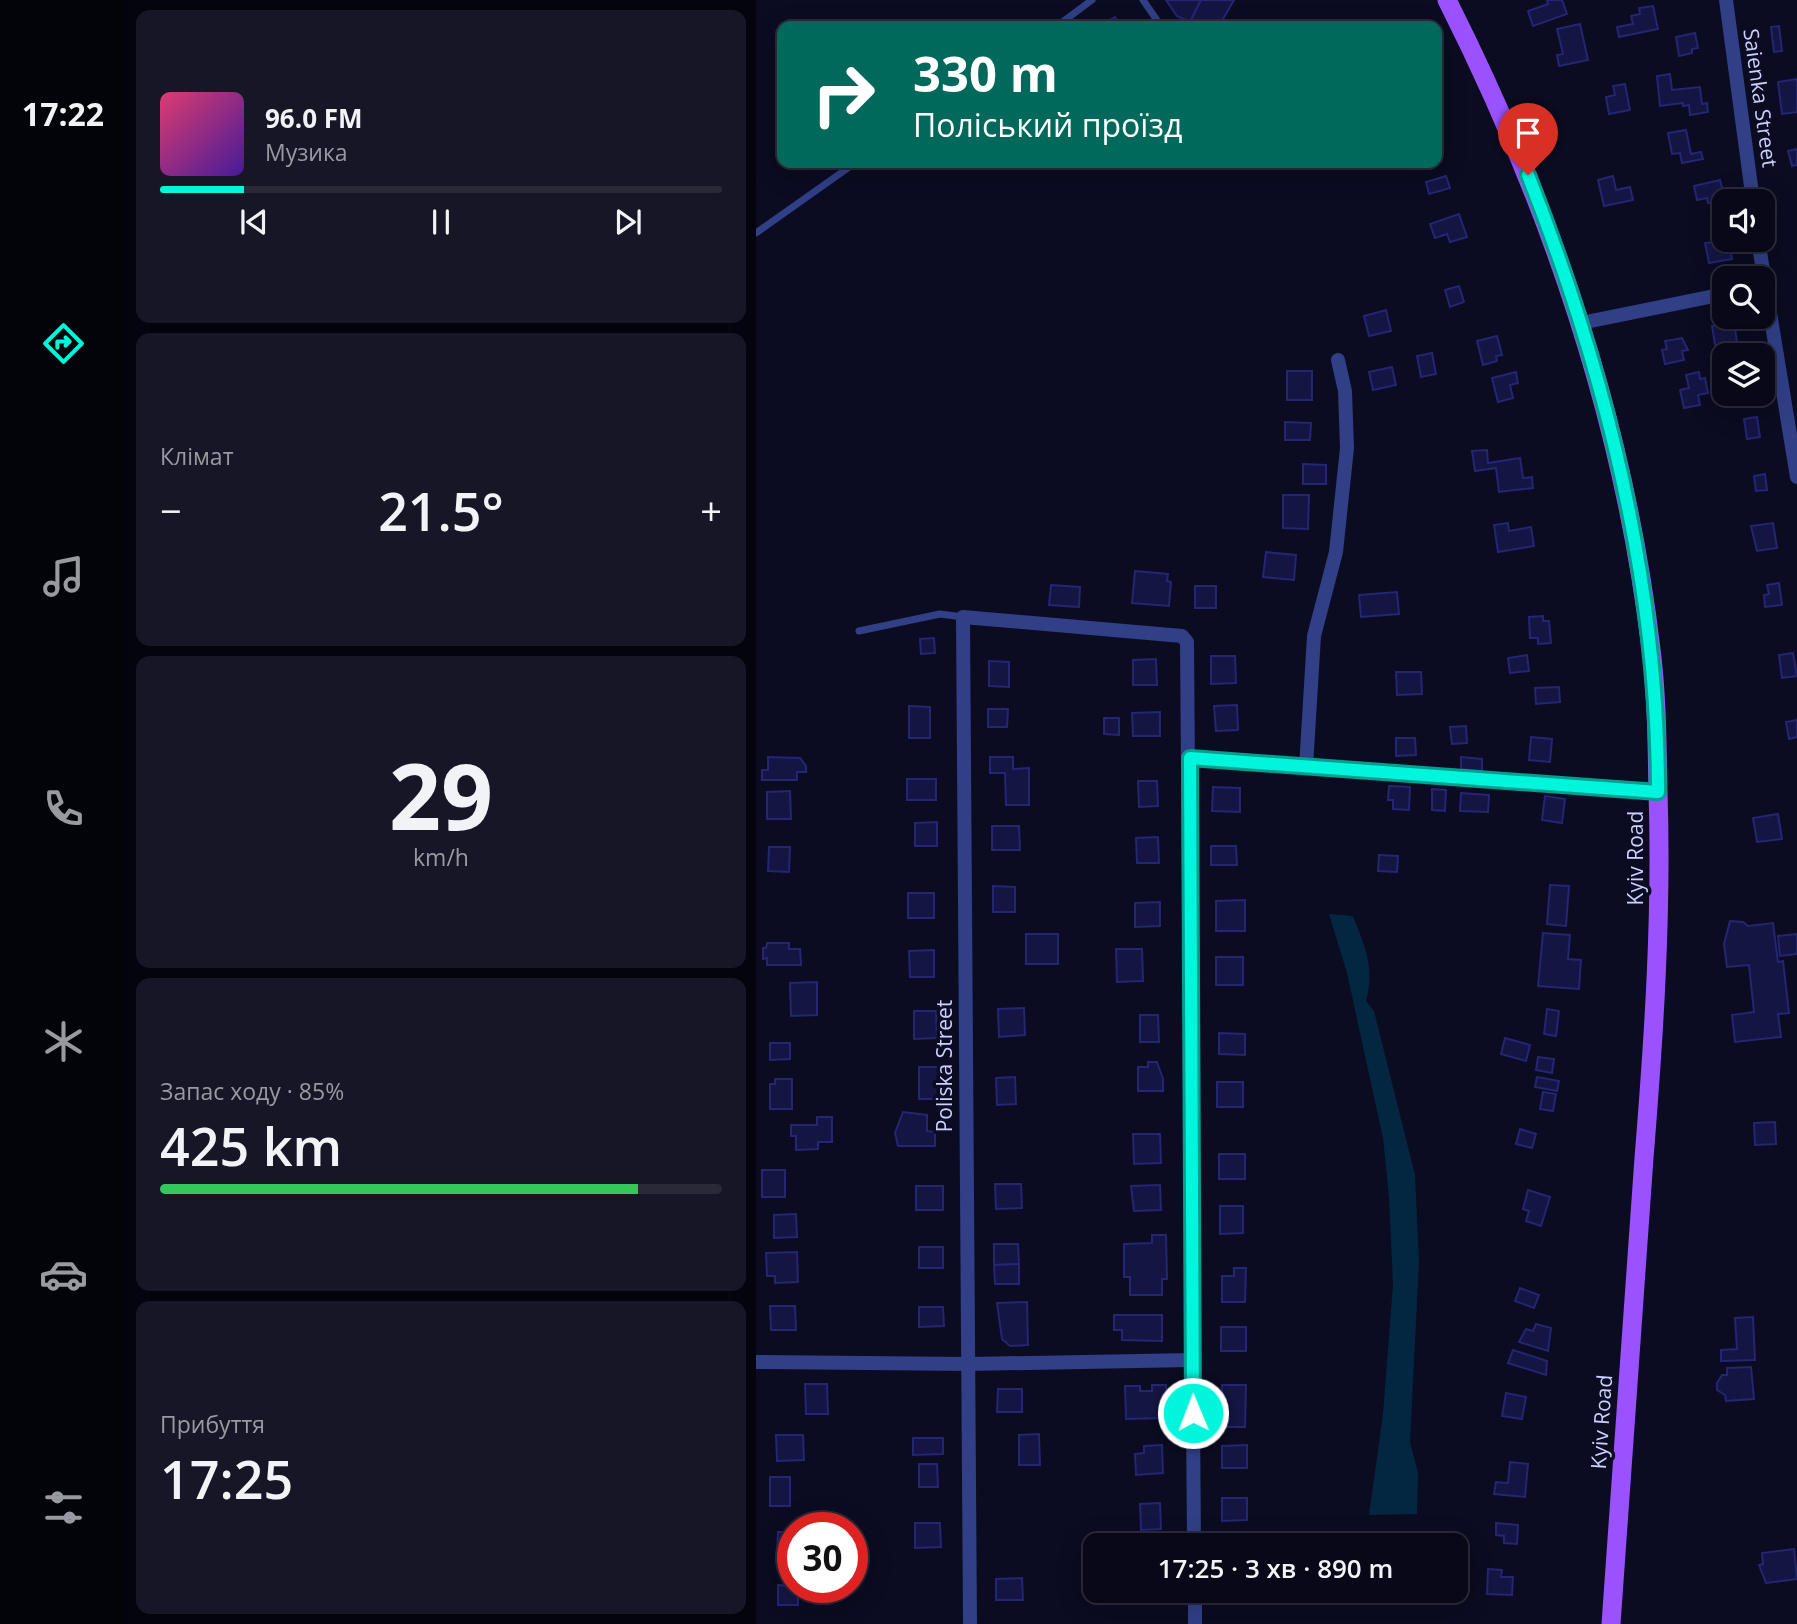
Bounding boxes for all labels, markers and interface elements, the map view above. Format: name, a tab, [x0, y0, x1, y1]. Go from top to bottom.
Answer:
street label: Saienka Street	[1737, 27, 1785, 169]
text: 330 m	[913, 40, 1058, 106]
icon: right	[798, 49, 889, 140]
text: 17:22	[22, 92, 104, 135]
text: 96.0 FM	[265, 100, 363, 136]
text: Поліський проїзд	[913, 103, 1182, 146]
pin	[1498, 103, 1558, 175]
icon: arrive	[1509, 114, 1547, 152]
text: Музика	[265, 136, 348, 168]
map controls	[1712, 189, 1775, 406]
button: sound	[1712, 189, 1775, 252]
icon: previous	[235, 203, 273, 241]
icon: pause	[422, 203, 460, 241]
icon: next	[609, 203, 647, 241]
button: search	[1712, 266, 1775, 329]
icon: directions	[39, 319, 88, 368]
button: layers	[1712, 343, 1775, 406]
text: Клімат	[160, 440, 233, 472]
text: 21.5°	[378, 475, 504, 546]
text: −	[160, 484, 182, 536]
text: +	[700, 484, 722, 536]
icon: music	[39, 552, 88, 601]
text: 29	[389, 733, 493, 857]
icon: phone	[39, 784, 88, 833]
street label: Kyiv Road	[1621, 811, 1649, 905]
text: km/h	[413, 841, 469, 873]
street label: Poliska Street	[930, 1000, 958, 1132]
icon: climate	[39, 1017, 88, 1066]
text: Запас ходу · 85%	[160, 1075, 344, 1107]
text: 425 km	[160, 1110, 342, 1181]
icon: car	[39, 1250, 88, 1299]
street label: Kyiv Road	[1584, 1374, 1618, 1470]
position arrow	[1156, 1376, 1230, 1450]
text: Прибуття	[160, 1408, 265, 1440]
text: 17:25	[160, 1443, 293, 1514]
icon: filters	[39, 1483, 88, 1532]
speed limit sign: 30	[777, 1512, 868, 1603]
text: 17:25 · 3 хв · 890 m	[1158, 1550, 1393, 1586]

